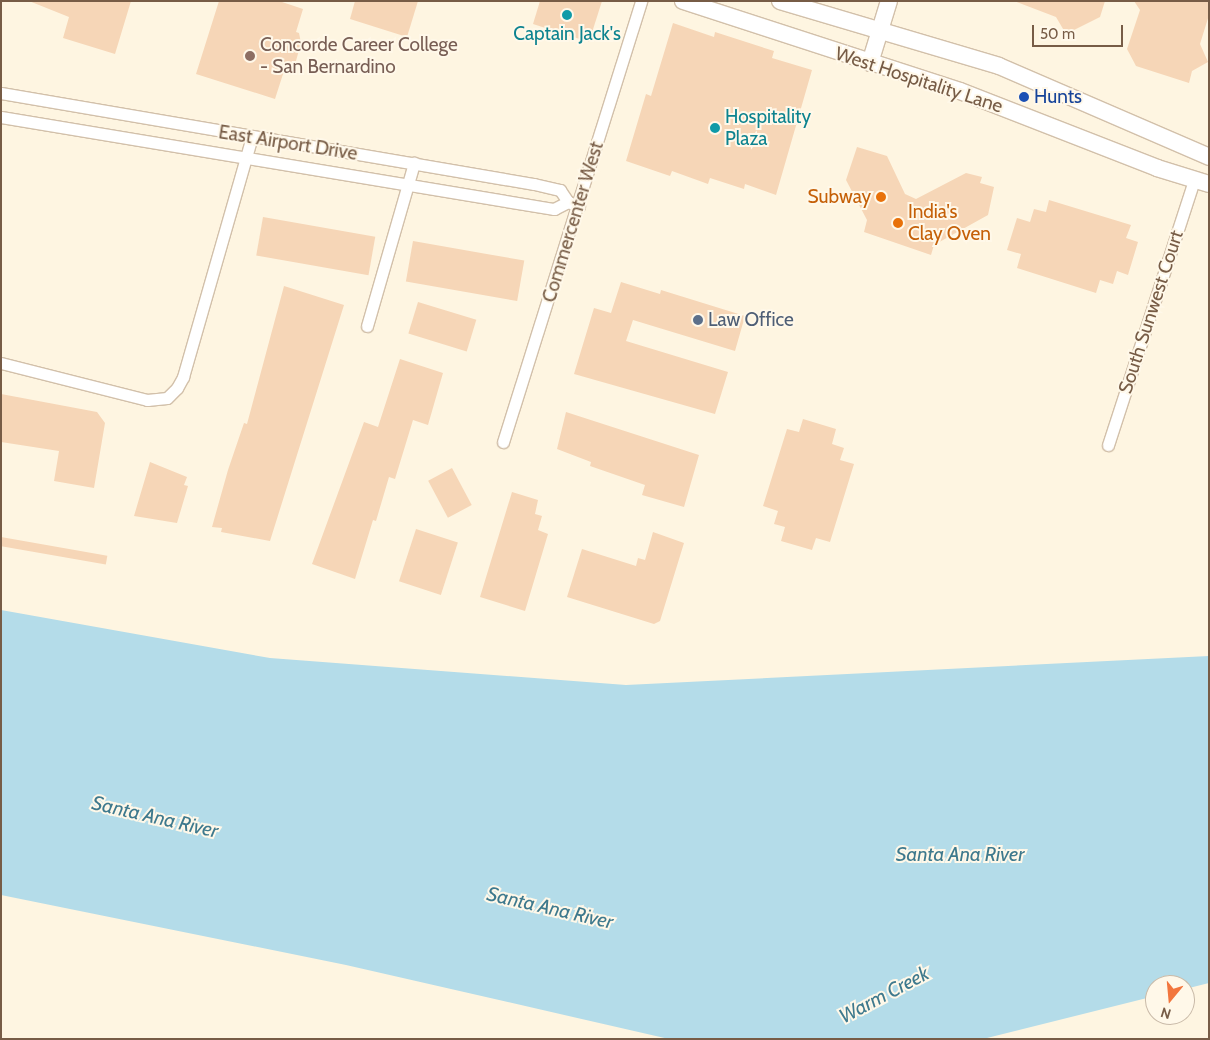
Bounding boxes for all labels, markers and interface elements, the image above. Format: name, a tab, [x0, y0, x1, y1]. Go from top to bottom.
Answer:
marker: Captain Jack's	[561, 9, 573, 21]
scale bar	[1035, 15, 1126, 47]
place label: Captain Jack's	[513, 23, 621, 45]
text: 50 m	[1040, 25, 1075, 43]
place label: Concorde Career College - San Bernardino	[260, 34, 458, 78]
street label: West Hospitality Lane	[832, 42, 1006, 118]
marker: Concorde Career College - San Bernardino	[244, 50, 256, 62]
place label: Hunts	[1034, 86, 1082, 108]
marker: Hunts	[1018, 91, 1030, 103]
place label: Hospitality Plaza	[725, 106, 811, 150]
street label: East Airport Drive	[217, 121, 359, 165]
marker: Hospitality Plaza	[709, 122, 721, 134]
street label: Commercenter West	[538, 139, 608, 305]
place label: Subway	[808, 186, 871, 208]
marker: Subway	[875, 191, 887, 203]
place label: India's Clay Oven	[908, 201, 991, 245]
marker: India's Clay Oven	[892, 217, 904, 229]
street label: South Sunwest Court	[1114, 228, 1188, 396]
place label: Law Office	[708, 309, 794, 331]
marker: Law Office	[692, 314, 704, 326]
water label: Santa Ana River	[90, 791, 220, 843]
water label: Santa Ana River	[896, 842, 1024, 866]
water label: Santa Ana River	[485, 882, 615, 934]
water label: Warm Creek	[835, 961, 933, 1029]
north arrow	[1145, 975, 1195, 1025]
text: N	[1159, 1003, 1173, 1023]

